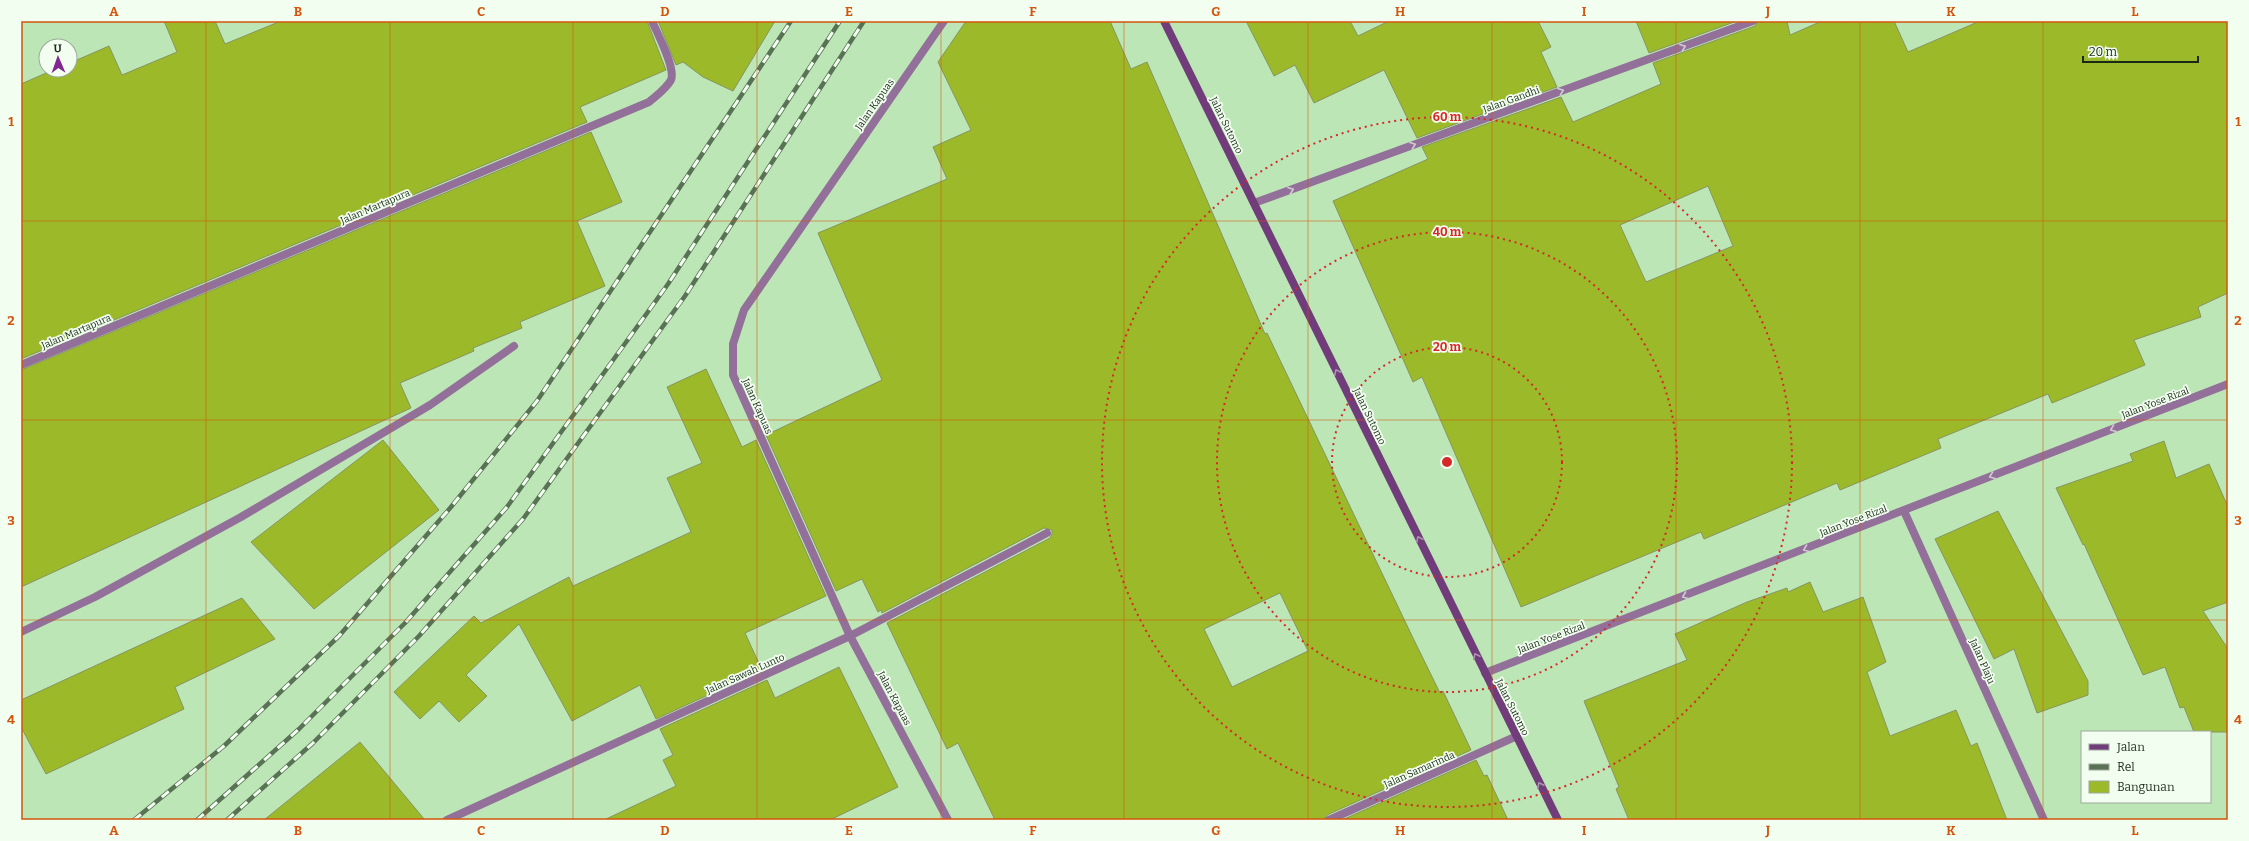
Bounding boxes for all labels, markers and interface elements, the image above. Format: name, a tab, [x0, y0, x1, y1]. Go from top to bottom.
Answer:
text: A	[109, 4, 119, 19]
text: B	[294, 4, 302, 19]
text: C	[477, 4, 485, 19]
text: D	[660, 4, 670, 19]
text: E	[845, 4, 853, 19]
text: F	[1029, 4, 1037, 19]
text: G	[1211, 4, 1221, 19]
text: H	[1395, 4, 1405, 19]
text: I	[1582, 4, 1587, 19]
text: J	[1765, 4, 1771, 19]
text: K	[1946, 4, 1956, 19]
text: L	[2131, 4, 2139, 19]
north arrow	[38, 38, 78, 78]
scale bar	[2083, 38, 2198, 64]
text: U	[53, 42, 62, 55]
one-way arrow	[1680, 43, 1687, 51]
text: 20 m	[2089, 45, 2118, 59]
street label: Jalan Kapuas	[852, 77, 897, 133]
street label: Jalan Gandhi	[1480, 84, 1541, 116]
one-way arrow	[1558, 88, 1565, 96]
street label: Jalan Sutomo	[1207, 94, 1245, 156]
text: 60 m	[1433, 110, 1462, 124]
text: 1	[8, 114, 14, 129]
text: 1	[2235, 114, 2241, 129]
one-way arrow	[1409, 142, 1416, 150]
one-way arrow	[1287, 186, 1294, 195]
street label: Jalan Martapura	[338, 187, 412, 227]
text: 40 m	[1433, 225, 1462, 239]
street label: Jalan Martapura	[39, 312, 113, 352]
text: 2	[7, 313, 15, 328]
text: 2	[2234, 313, 2242, 328]
text: 20 m	[1433, 340, 1462, 354]
one-way arrow	[1334, 369, 1342, 377]
street label: Jalan Kapuas	[739, 376, 775, 436]
street label: Jalan Sutomo	[1350, 385, 1388, 447]
street label: Jalan Yose Rizal	[2119, 385, 2191, 422]
one-way arrow	[2110, 424, 2118, 432]
centre of rings	[1440, 455, 1454, 469]
one-way arrow	[1989, 472, 1996, 480]
street label: Jalan Yose Rizal	[1817, 503, 1889, 540]
text: 3	[7, 513, 15, 528]
text: 3	[2234, 513, 2242, 528]
one-way arrow	[1416, 536, 1424, 544]
one-way arrow	[1802, 544, 1809, 552]
one-way arrow	[1681, 591, 1688, 599]
street label: Jalan Yose Rizal	[1515, 620, 1587, 657]
street label: Jalan Plaju	[1966, 636, 1997, 686]
street label: Jalan Sawah Lunto	[703, 651, 787, 697]
one-way arrow	[1474, 653, 1481, 660]
street label: Jalan Kapuas	[874, 668, 914, 728]
street label: Jalan Sutomo	[1492, 676, 1532, 738]
text: 4	[7, 712, 15, 727]
text: 4	[2234, 712, 2242, 727]
legend	[2081, 731, 2211, 803]
text: Jalan	[2116, 740, 2145, 754]
street label: Jalan Samarinda	[1381, 749, 1457, 791]
text: Rel	[2117, 760, 2135, 774]
text: Bangunan	[2117, 780, 2175, 794]
one-way arrow	[1538, 782, 1545, 789]
text: A	[109, 823, 119, 838]
text: B	[294, 823, 302, 838]
text: C	[477, 823, 485, 838]
text: D	[660, 823, 670, 838]
text: E	[845, 823, 853, 838]
text: F	[1029, 823, 1037, 838]
text: G	[1211, 823, 1221, 838]
text: H	[1395, 823, 1405, 838]
text: I	[1582, 823, 1587, 838]
text: J	[1765, 823, 1771, 838]
text: K	[1946, 823, 1956, 838]
text: L	[2131, 823, 2139, 838]

